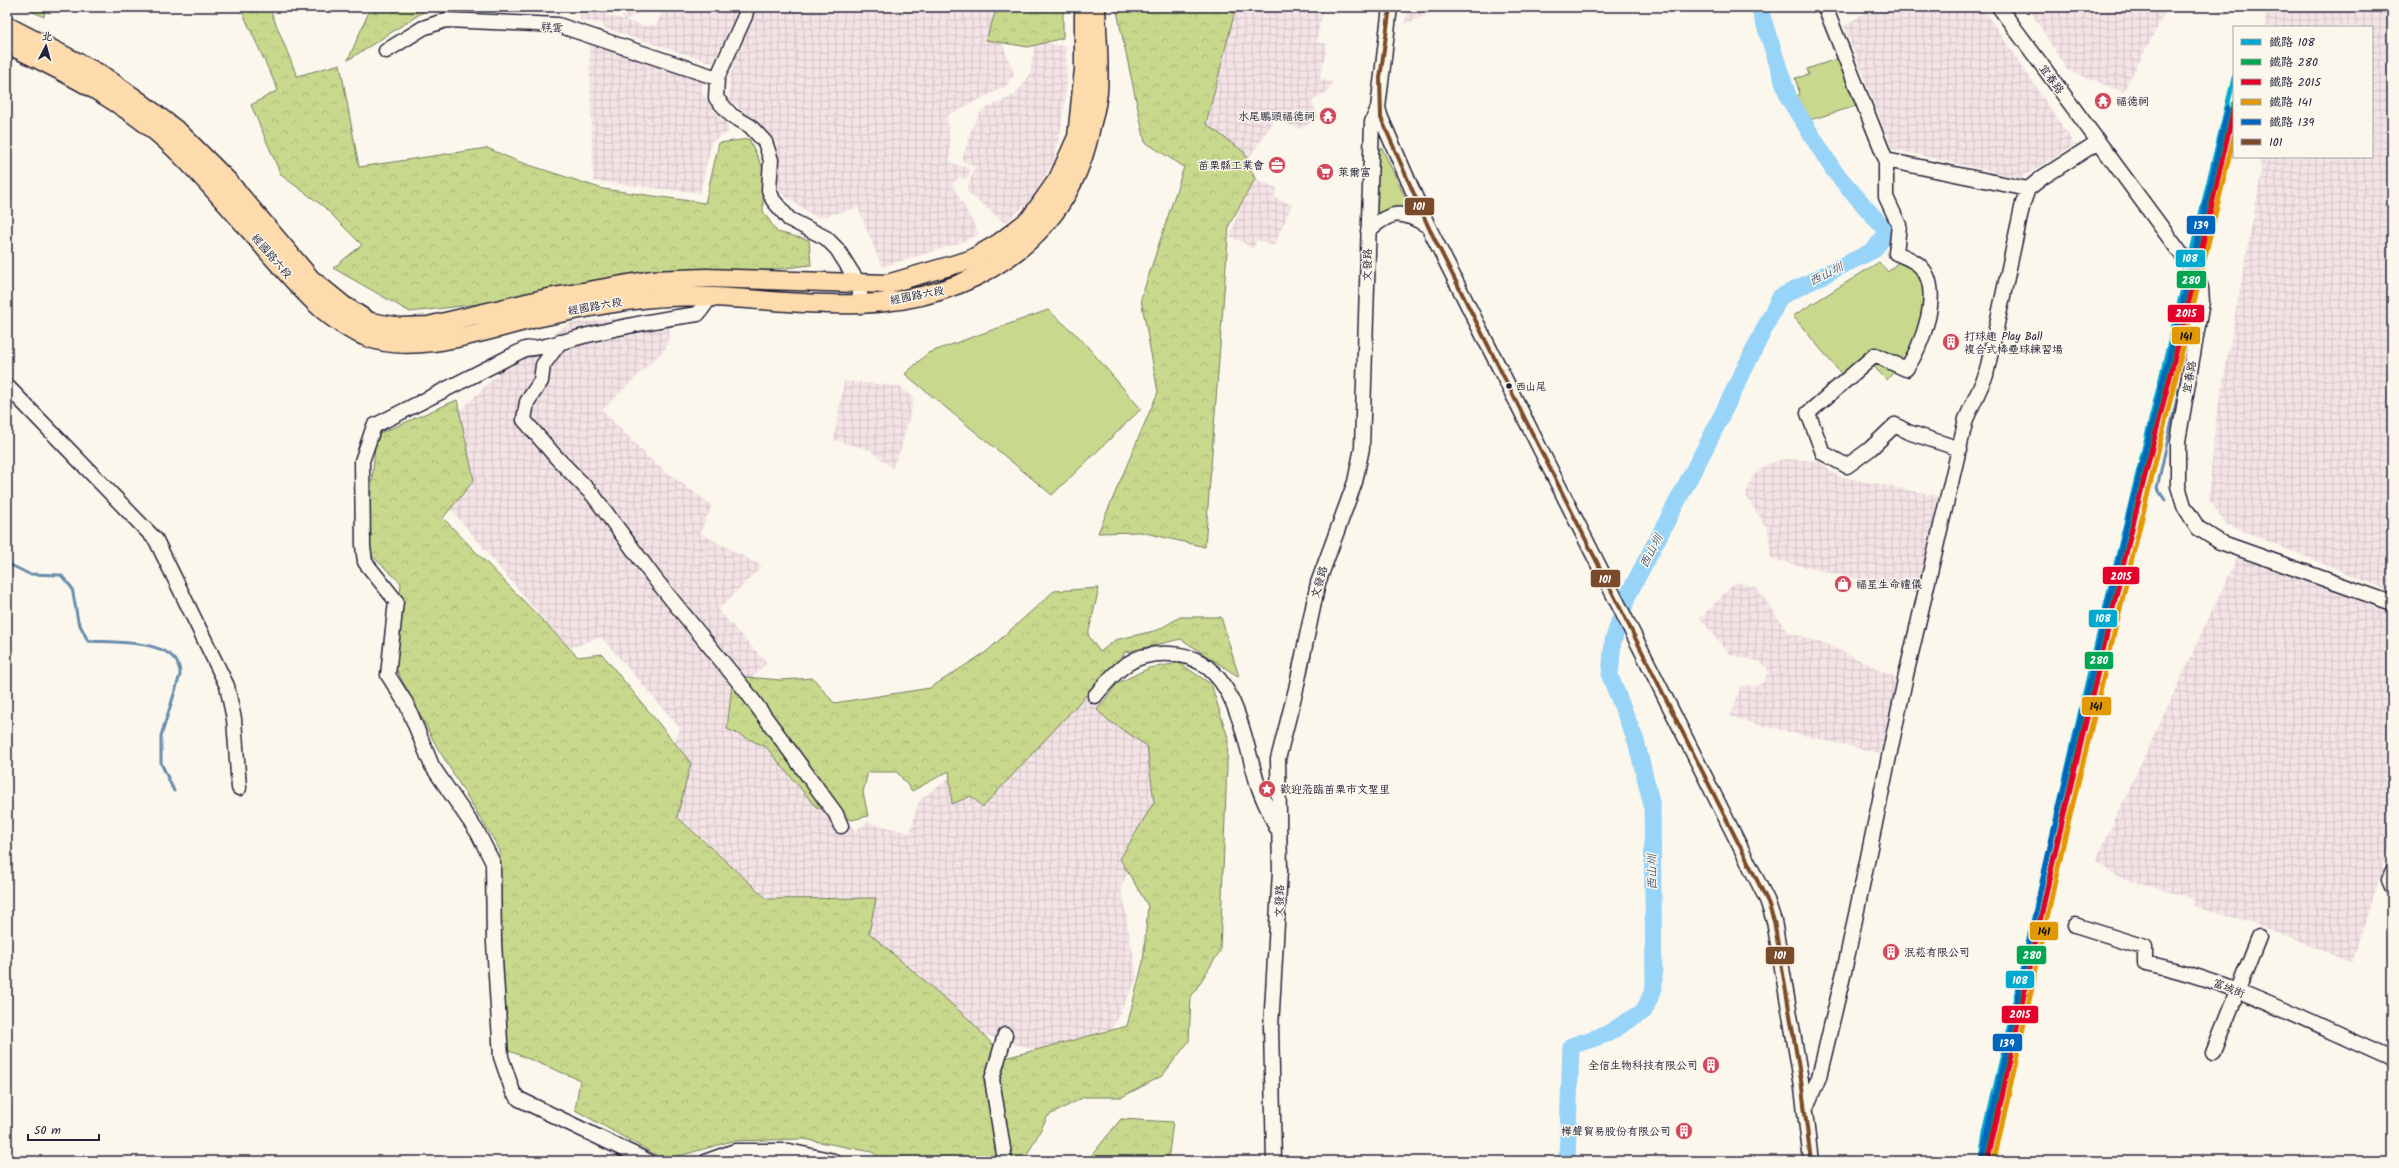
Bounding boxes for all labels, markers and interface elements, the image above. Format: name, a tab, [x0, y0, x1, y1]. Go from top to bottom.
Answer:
street label: 祥雲	[540, 18, 564, 38]
north arrow	[26, 26, 66, 66]
legend	[2233, 26, 2373, 158]
text: 北	[41, 28, 53, 47]
text: 鐵路 108	[2269, 33, 2316, 52]
text: 鐵路 280	[2269, 53, 2318, 72]
street label: 宜春路	[2034, 61, 2068, 98]
text: 鐵路 2015	[2269, 73, 2323, 92]
temple icon: 福德祠	[2093, 91, 2113, 111]
place label: 福德祠	[2116, 93, 2149, 111]
text: 鐵路 141	[2269, 93, 2312, 112]
temple icon: 水尾鵬頭福德祠	[1318, 106, 1338, 126]
place label: 水尾鵬頭福德祠	[1238, 108, 1315, 126]
text: 鐵路 139	[2269, 113, 2314, 132]
text: 101	[2269, 133, 2283, 152]
office icon: 苗栗縣工業會	[1267, 155, 1287, 175]
place label: 苗栗縣工業會	[1198, 157, 1264, 175]
supermarket icon: 萊爾富	[1315, 162, 1335, 182]
place label: 萊爾富	[1338, 164, 1371, 182]
line badge: 101	[1404, 197, 1435, 216]
text: 101	[1413, 198, 1426, 216]
line badge: 139	[2186, 215, 2216, 235]
text: 139	[2194, 217, 2209, 235]
street label: 經國路六段	[246, 230, 296, 283]
street label: 文發路	[1359, 248, 1377, 282]
line badge: 108	[2175, 249, 2206, 268]
text: 108	[2182, 250, 2198, 268]
water label: 西山圳	[1806, 257, 1848, 291]
line badge: 280	[2176, 270, 2207, 289]
text: 280	[2182, 272, 2201, 290]
street label: 經國路六段	[888, 282, 946, 310]
street label: 經國路六段	[567, 293, 624, 321]
line badge: 2015	[2167, 304, 2205, 323]
text: 2015	[2176, 305, 2198, 323]
line badge: 141	[2171, 326, 2201, 345]
place label: 打球趣 Play Ball 複合式棒壘球練習場	[1964, 328, 2063, 359]
text: 141	[2180, 328, 2193, 346]
building icon: 打球趣 Play Ball 複合式棒壘球練習場	[1941, 332, 1961, 352]
street label: 宜春路	[2178, 359, 2202, 395]
place label: 西山尾	[1516, 379, 1546, 395]
marker: 西山尾	[1504, 381, 1514, 391]
water label: 西山圳	[1635, 529, 1669, 572]
street label: 文發路	[1307, 564, 1333, 601]
line badge: 2015	[2102, 566, 2140, 585]
text: 2015	[2111, 568, 2133, 586]
line badge: 101	[1590, 569, 1621, 588]
text: 101	[1599, 571, 1612, 589]
shop icon: 福星生命禮儀	[1833, 574, 1853, 594]
place label: 福星生命禮儀	[1856, 576, 1922, 594]
line badge: 108	[2088, 609, 2118, 628]
text: 108	[2095, 610, 2111, 628]
line badge: 280	[2084, 651, 2114, 670]
text: 280	[2090, 652, 2109, 670]
line badge: 141	[2081, 696, 2112, 716]
text: 141	[2090, 698, 2103, 716]
place icon: 歡迎蒞臨苗栗市文聖里	[1257, 779, 1277, 799]
place label: 歡迎蒞臨苗栗市文聖里	[1280, 781, 1390, 799]
water label: 西山圳	[1643, 852, 1662, 890]
street label: 文發路	[1270, 884, 1290, 918]
line badge: 141	[2029, 921, 2059, 941]
text: 141	[2038, 923, 2051, 941]
building icon: 泯菘有限公司	[1881, 942, 1901, 962]
place label: 泯菘有限公司	[1904, 944, 1970, 962]
line badge: 280	[2016, 945, 2047, 965]
line badge: 101	[1765, 946, 1795, 965]
text: 101	[1774, 947, 1787, 965]
text: 280	[2023, 947, 2042, 965]
line badge: 108	[2005, 970, 2035, 989]
text: 108	[2012, 972, 2028, 990]
street label: 富域街	[2210, 975, 2248, 1004]
line badge: 2015	[2001, 1005, 2039, 1024]
text: 2015	[2010, 1006, 2032, 1024]
line badge: 139	[1992, 1033, 2023, 1052]
text: 139	[2000, 1035, 2015, 1053]
building icon: 全信生物科技有限公司	[1701, 1055, 1721, 1075]
place label: 全信生物科技有限公司	[1588, 1057, 1698, 1075]
scale bar	[28, 1116, 99, 1142]
text: 50 m	[34, 1121, 61, 1140]
building icon: 樺聲貿易股份有限公司	[1674, 1121, 1694, 1141]
place label: 樺聲貿易股份有限公司	[1561, 1123, 1671, 1141]

